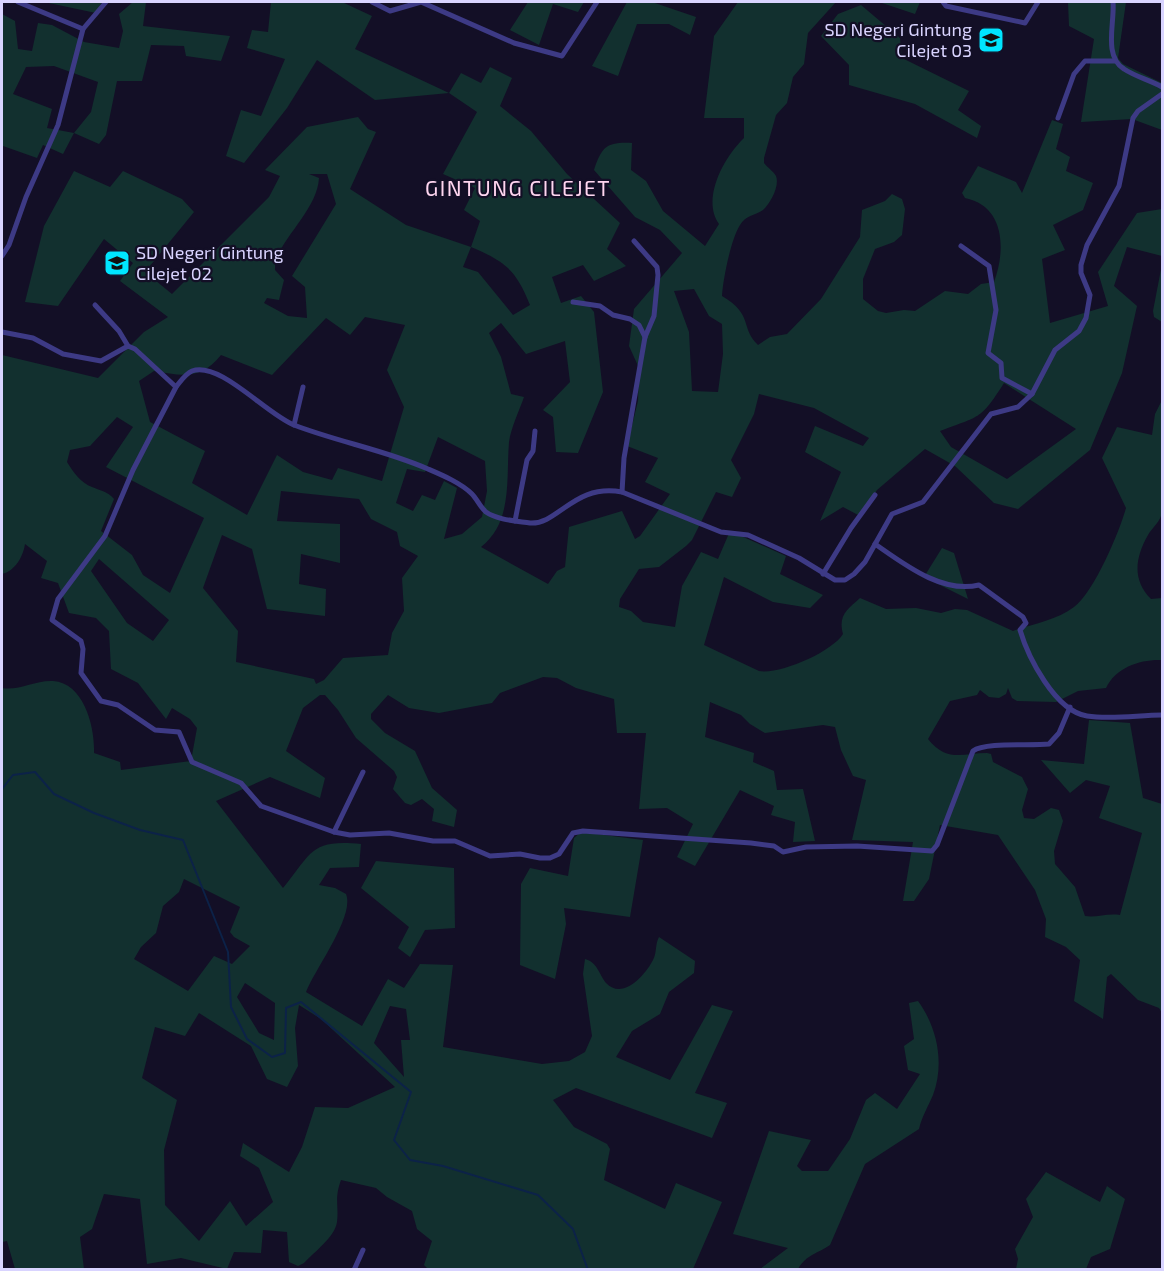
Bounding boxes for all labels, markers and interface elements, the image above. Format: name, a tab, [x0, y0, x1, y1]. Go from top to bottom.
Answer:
place label: SD Negeri Gintung Cilejet 03	[824, 18, 972, 61]
school or university icon: SD Negeri Gintung Cilejet 03	[976, 25, 1006, 55]
district label: GINTUNG CILEJET	[425, 175, 611, 200]
place label: SD Negeri Gintung Cilejet 02	[136, 241, 284, 284]
school or university icon: SD Negeri Gintung Cilejet 02	[102, 248, 132, 278]

